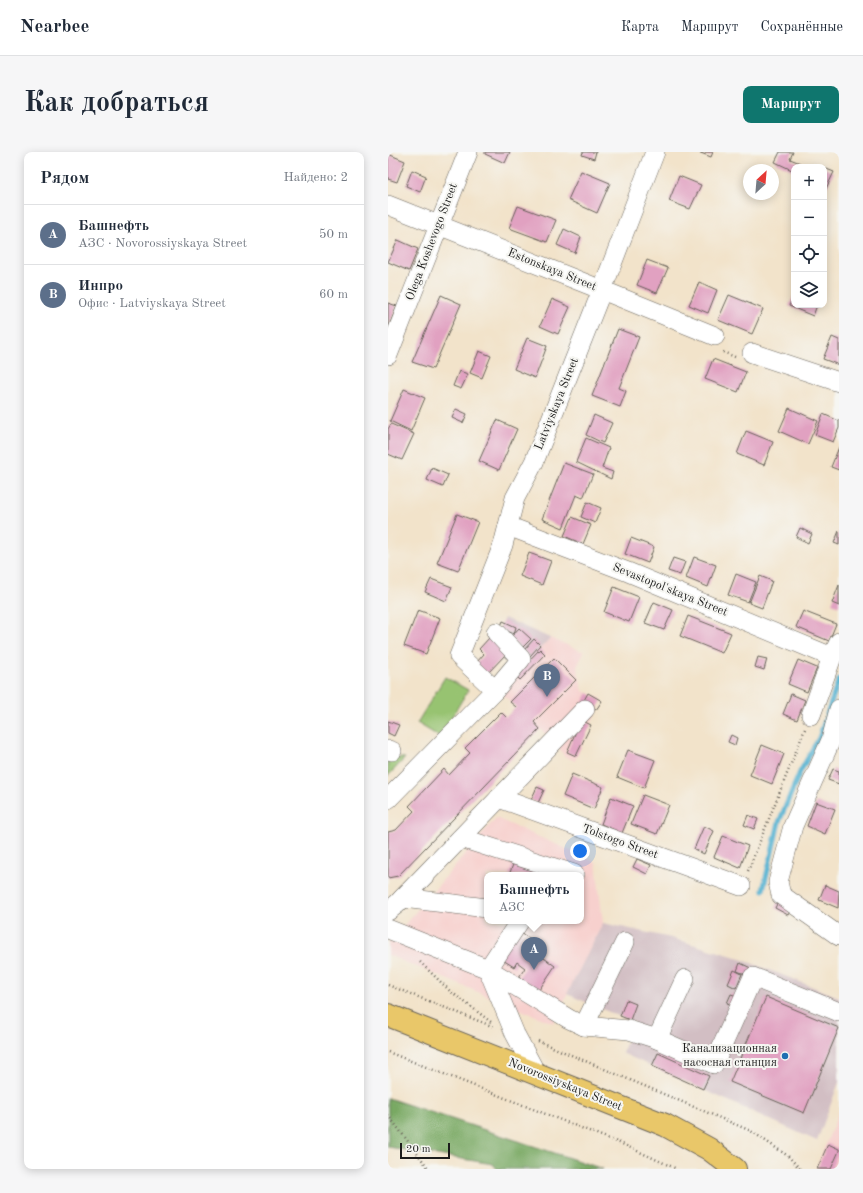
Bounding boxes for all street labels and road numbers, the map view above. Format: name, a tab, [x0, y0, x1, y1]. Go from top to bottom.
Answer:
street label: Olega Koshevogo Street	[404, 182, 460, 302]
street label: Estonskaya Street	[506, 247, 598, 293]
street label: Latviyskaya Street	[533, 356, 581, 452]
street label: Sevastopol'skaya Street	[611, 561, 729, 619]
street label: Tolstogo Street	[580, 823, 660, 861]
street label: Novorossiyskaya Street	[506, 1057, 624, 1113]

